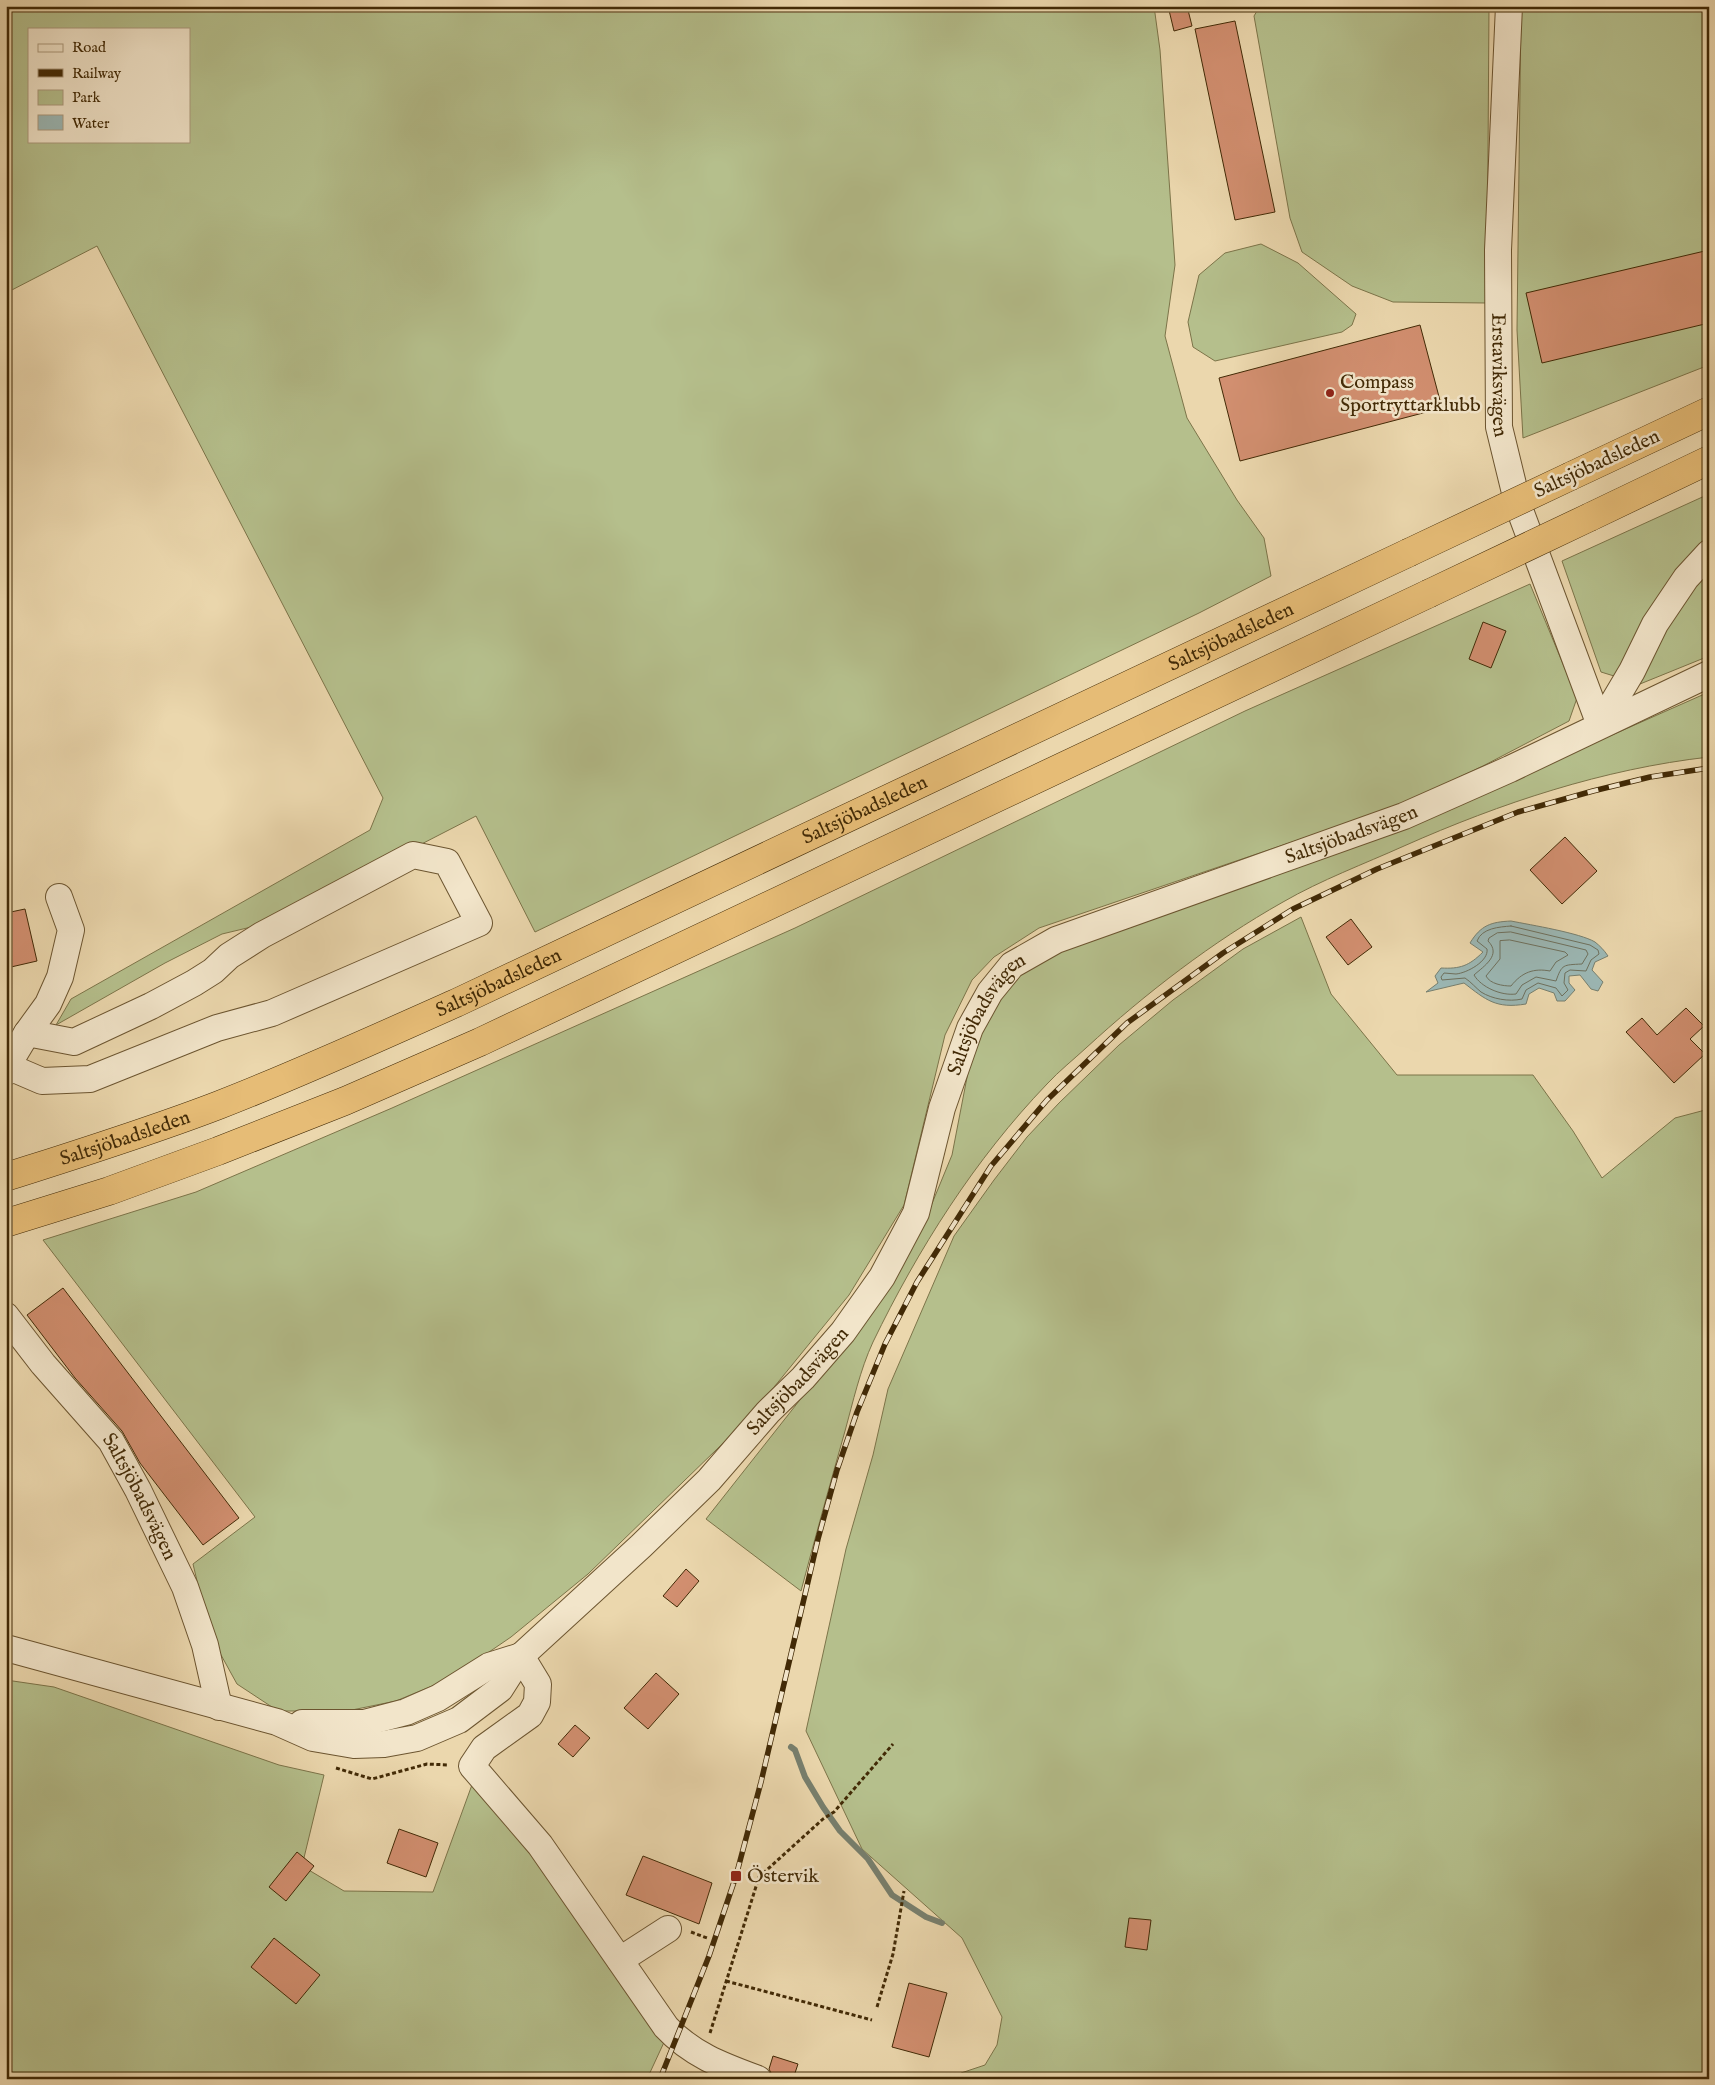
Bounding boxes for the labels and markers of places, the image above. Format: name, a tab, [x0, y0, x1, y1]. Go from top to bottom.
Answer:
place label: Compass Sportryttarklubb	[1340, 370, 1481, 418]
marker: Compass Sportryttarklubb	[1324, 387, 1336, 399]
place label: Östervik	[747, 1864, 819, 1889]
marker: Östervik	[729, 1869, 743, 1883]

